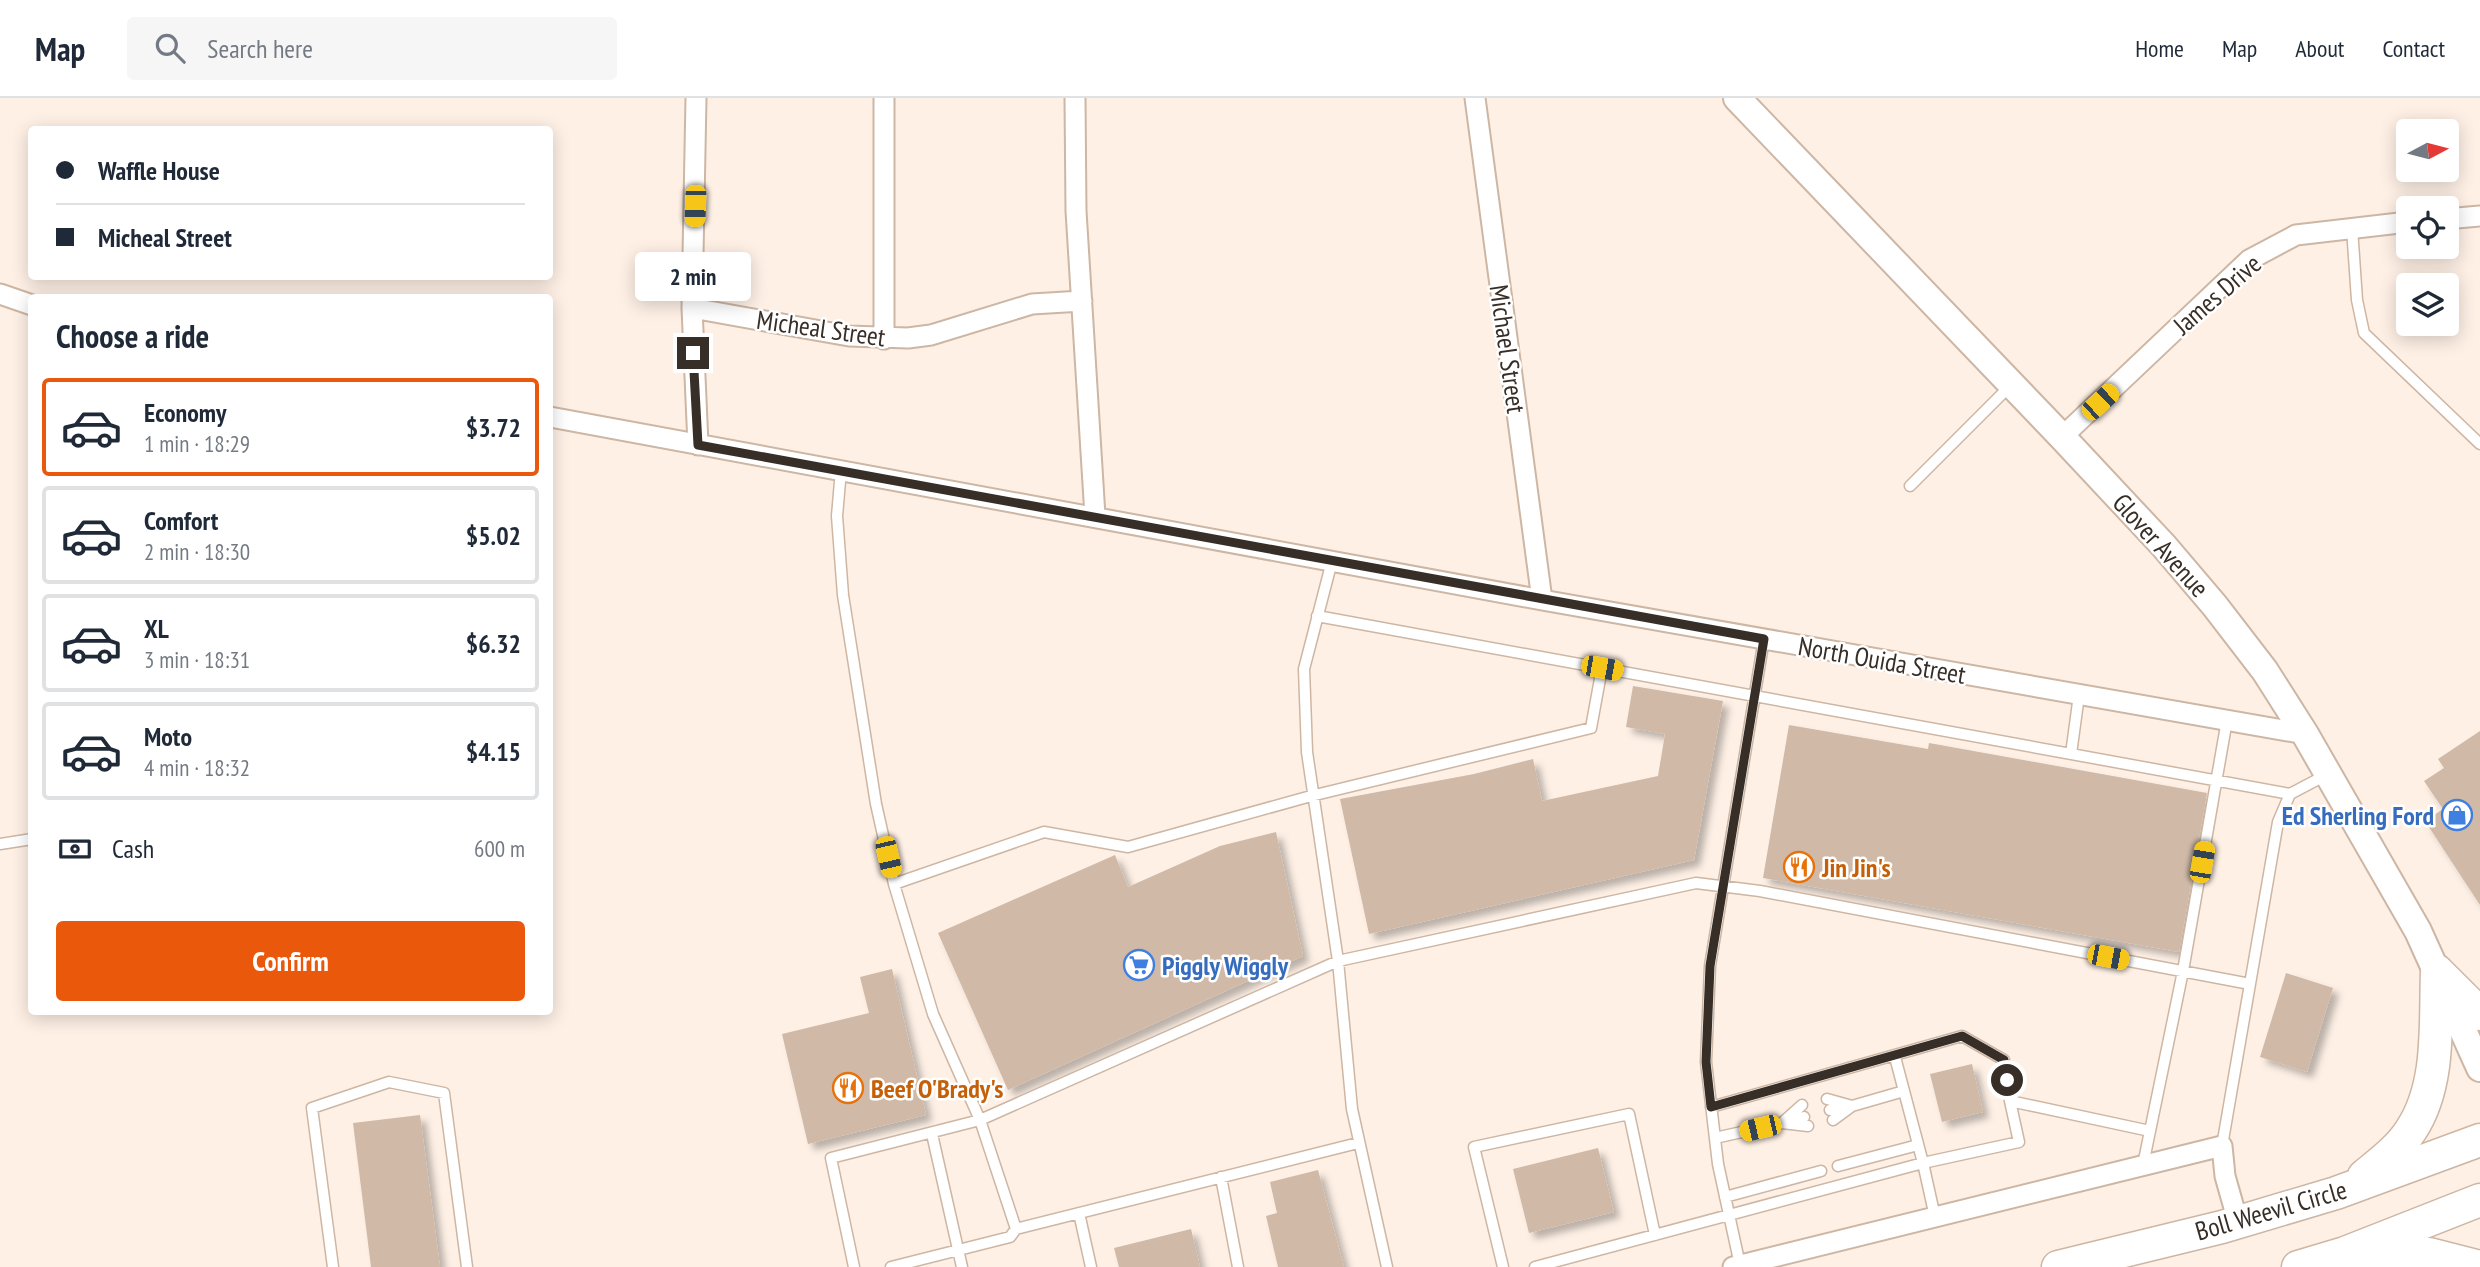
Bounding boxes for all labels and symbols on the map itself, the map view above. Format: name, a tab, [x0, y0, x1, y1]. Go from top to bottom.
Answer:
north arrow	[2396, 119, 2459, 182]
car	[684, 185, 707, 227]
street label: James Drive	[2165, 247, 2268, 342]
callout: 2 min	[635, 252, 751, 300]
street label: Michael Street	[1483, 283, 1533, 415]
street label: Micheal Street	[755, 303, 887, 353]
route end	[677, 337, 709, 369]
car	[2078, 380, 2123, 424]
street label: Glover Avenue	[2106, 486, 2216, 604]
street label: North Ouida Street	[1796, 629, 1968, 691]
car	[1580, 654, 1625, 682]
shop icon: Ed Sherling Ford	[2440, 798, 2474, 832]
place label: Ed Sherling Ford	[2282, 799, 2434, 832]
car	[874, 834, 903, 880]
car	[2189, 839, 2216, 885]
restaurant icon: Jin Jin's	[1782, 850, 1816, 884]
place label: Jin Jin's	[1821, 851, 1891, 884]
car	[2086, 943, 2131, 971]
supermarket icon: Piggly Wiggly	[1122, 948, 1156, 982]
place label: Piggly Wiggly	[1162, 949, 1289, 982]
route start	[1991, 1064, 2023, 1096]
restaurant icon: Beef O'Brady's	[831, 1071, 865, 1105]
place label: Beef O'Brady's	[871, 1072, 1003, 1105]
car	[1738, 1113, 1783, 1143]
street label: Boll Weevil Circle	[2191, 1173, 2351, 1247]

